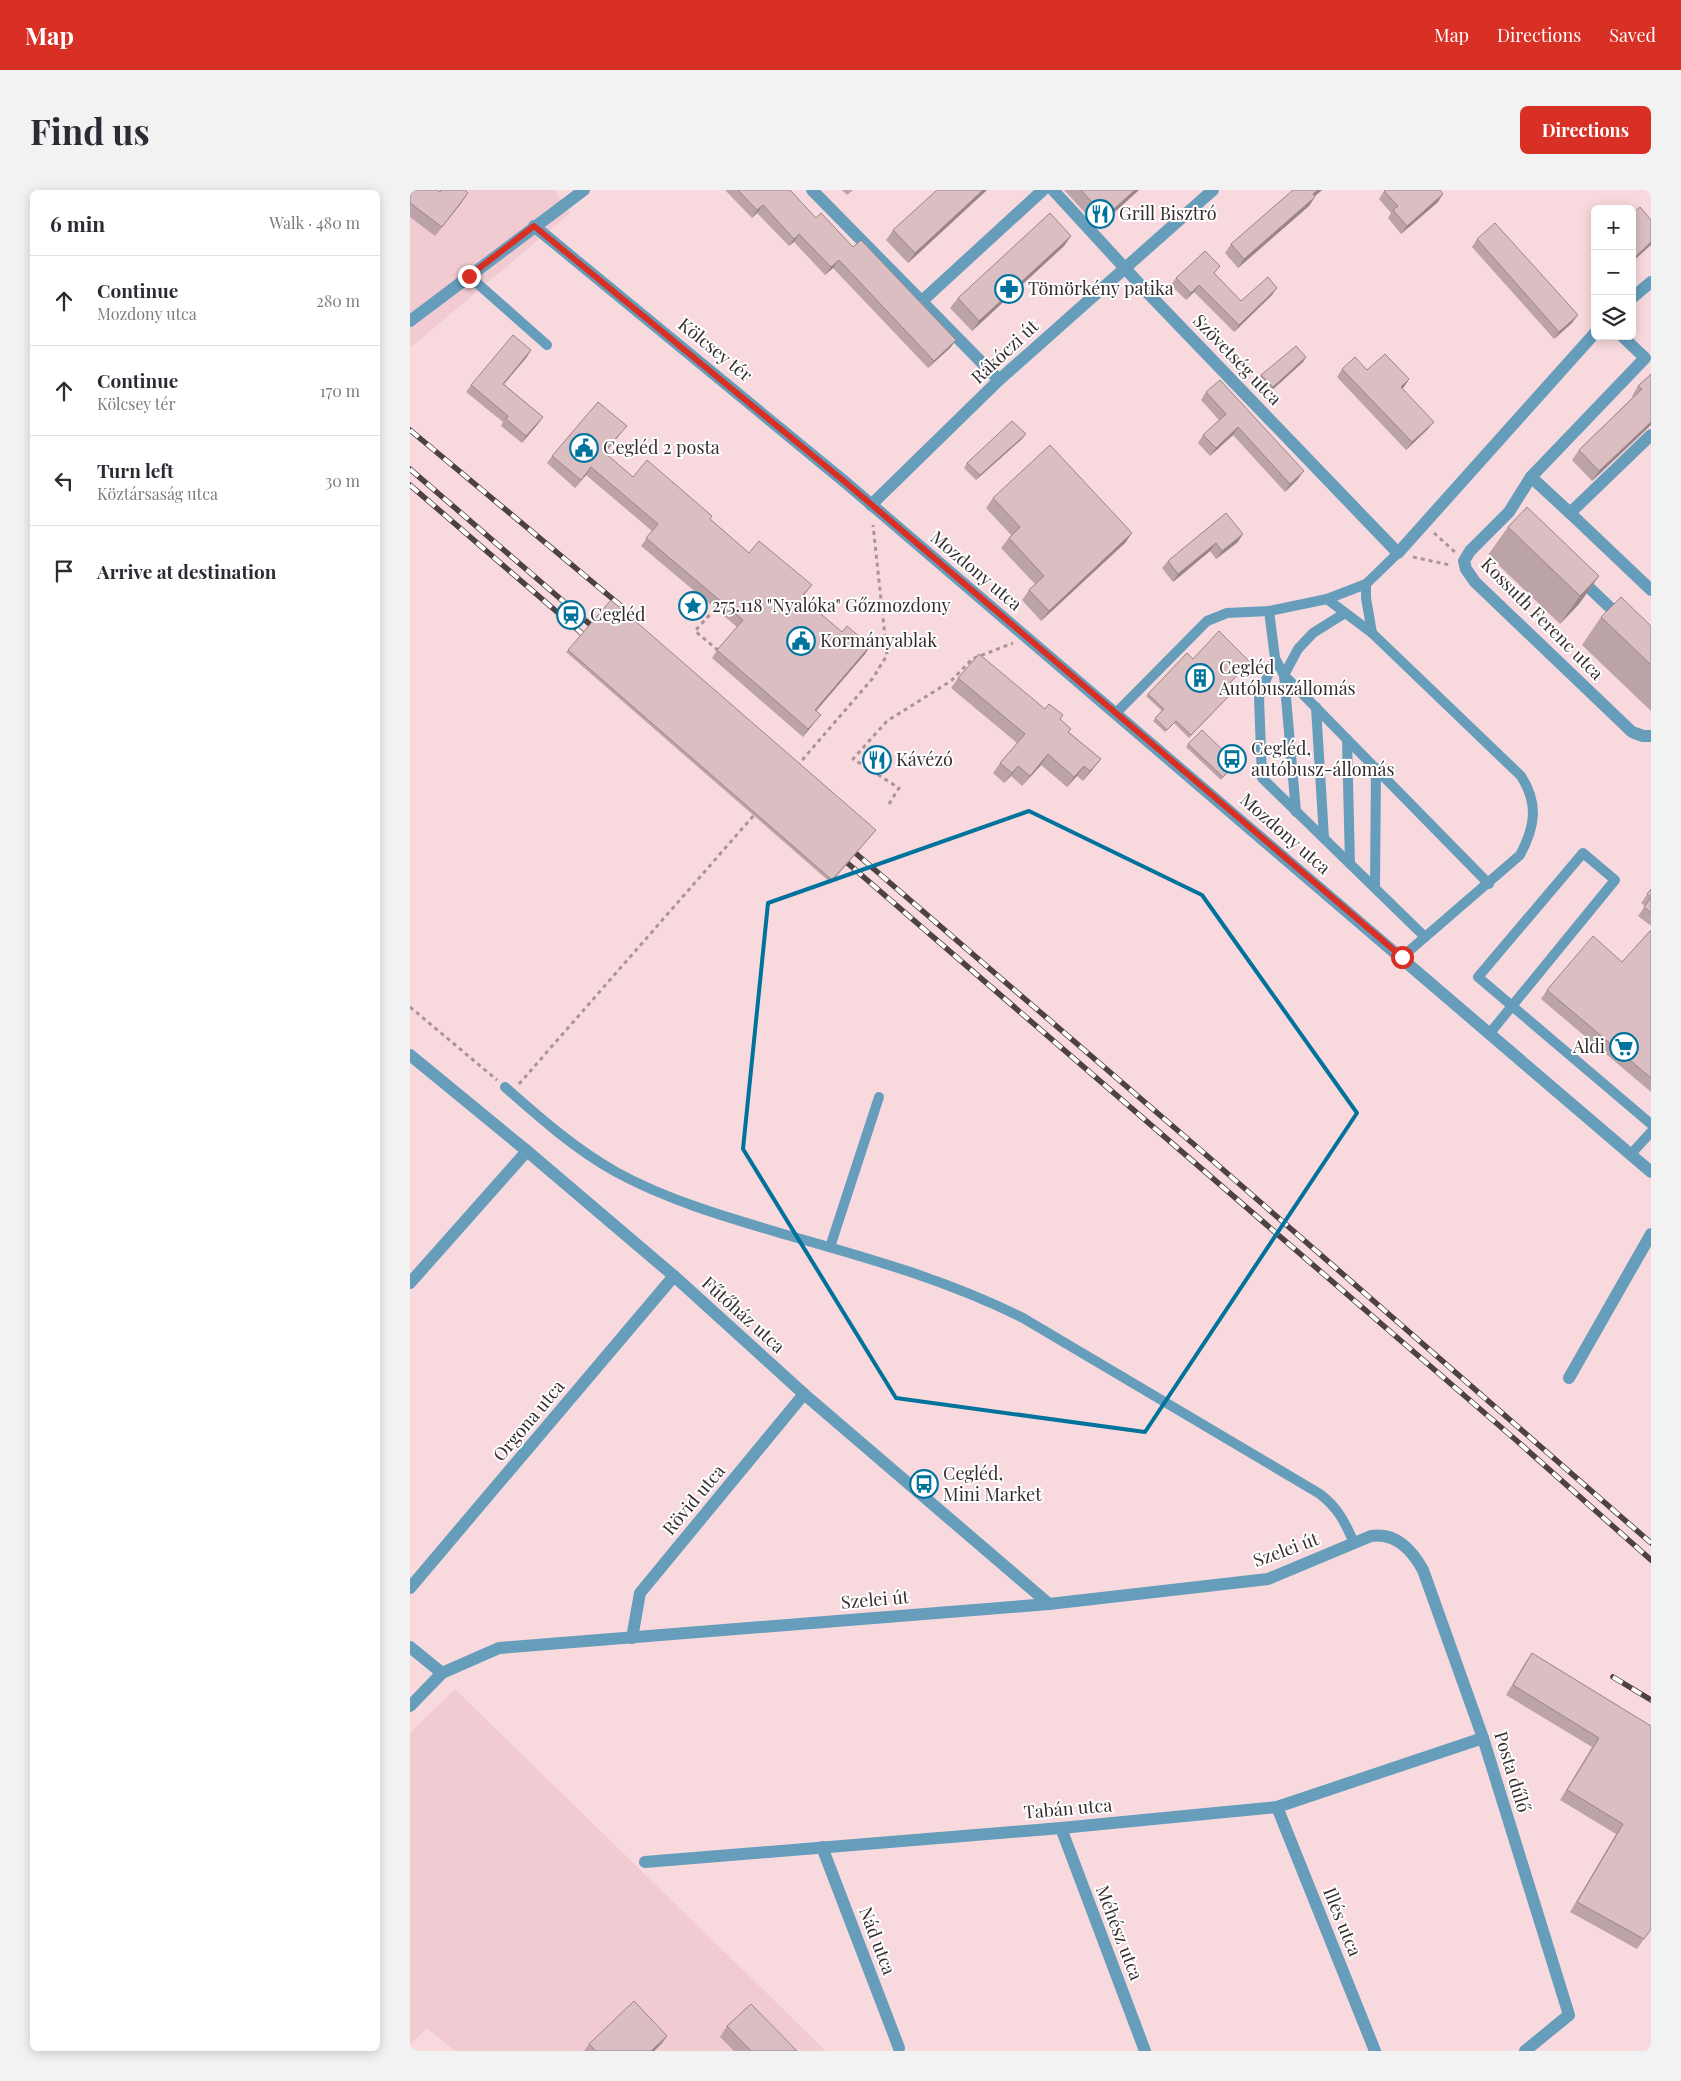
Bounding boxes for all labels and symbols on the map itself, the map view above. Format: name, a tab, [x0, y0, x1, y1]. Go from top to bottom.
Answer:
restaurant icon: Grill Bisztró	[1085, 199, 1115, 229]
place label: Grill Bisztró	[1119, 201, 1217, 225]
route end	[458, 265, 481, 288]
pharmacy icon: Tömörkény patika	[994, 274, 1024, 304]
place label: Tömörkény patika	[1028, 276, 1174, 300]
street label: Szövetség utca	[1188, 309, 1287, 410]
street label: Kölcsey tér	[674, 312, 758, 386]
street label: Rákóczi út	[965, 313, 1044, 389]
public building icon: Cegléd 2 posta	[569, 433, 599, 463]
place label: Cegléd 2 posta	[603, 435, 720, 459]
street label: Mozdony utca	[926, 525, 1027, 616]
street label: Kossuth Ferenc utca	[1476, 552, 1609, 685]
place icon: 275.118 "Nyalóka" Gőzmozdony	[678, 591, 708, 621]
place label: 275.118 "Nyalóka" Gőzmozdony	[712, 593, 951, 617]
station icon: Cegléd	[556, 600, 586, 630]
place label: Cegléd	[590, 602, 646, 626]
public building icon: Kormányablak	[786, 626, 816, 656]
place label: Kormányablak	[820, 628, 937, 652]
place label: Cegléd Autóbuszállomás	[1218, 655, 1356, 700]
building icon: Cegléd Autóbuszállomás	[1185, 663, 1215, 693]
place label: Cegléd, autóbusz-állomás	[1251, 736, 1395, 781]
bus stop icon: Cegléd, autóbusz-állomás	[1217, 744, 1247, 774]
restaurant icon: Kávézó	[862, 745, 892, 775]
place label: Kávézó	[896, 747, 953, 771]
street label: Mozdony utca	[1235, 787, 1336, 879]
route start	[1391, 946, 1414, 969]
supermarket icon: Aldi	[1609, 1032, 1639, 1062]
place label: Aldi	[1572, 1034, 1605, 1058]
street label: Fűtőház utca	[697, 1271, 790, 1358]
street label: Orgona utca	[487, 1375, 569, 1466]
street label: Rövid utca	[657, 1459, 730, 1540]
place label: Cegléd, Mini Market	[943, 1461, 1042, 1506]
bus stop icon: Cegléd, Mini Market	[909, 1469, 939, 1499]
street label: Szelei út	[1250, 1526, 1322, 1572]
street label: Szelei út	[840, 1584, 910, 1614]
street label: Posta dűlő	[1489, 1728, 1537, 1815]
street label: Tabán utca	[1023, 1792, 1113, 1824]
street label: Méhész utca	[1091, 1882, 1149, 1984]
street label: Illés utca	[1318, 1884, 1368, 1960]
street label: Nád utca	[854, 1903, 902, 1978]

